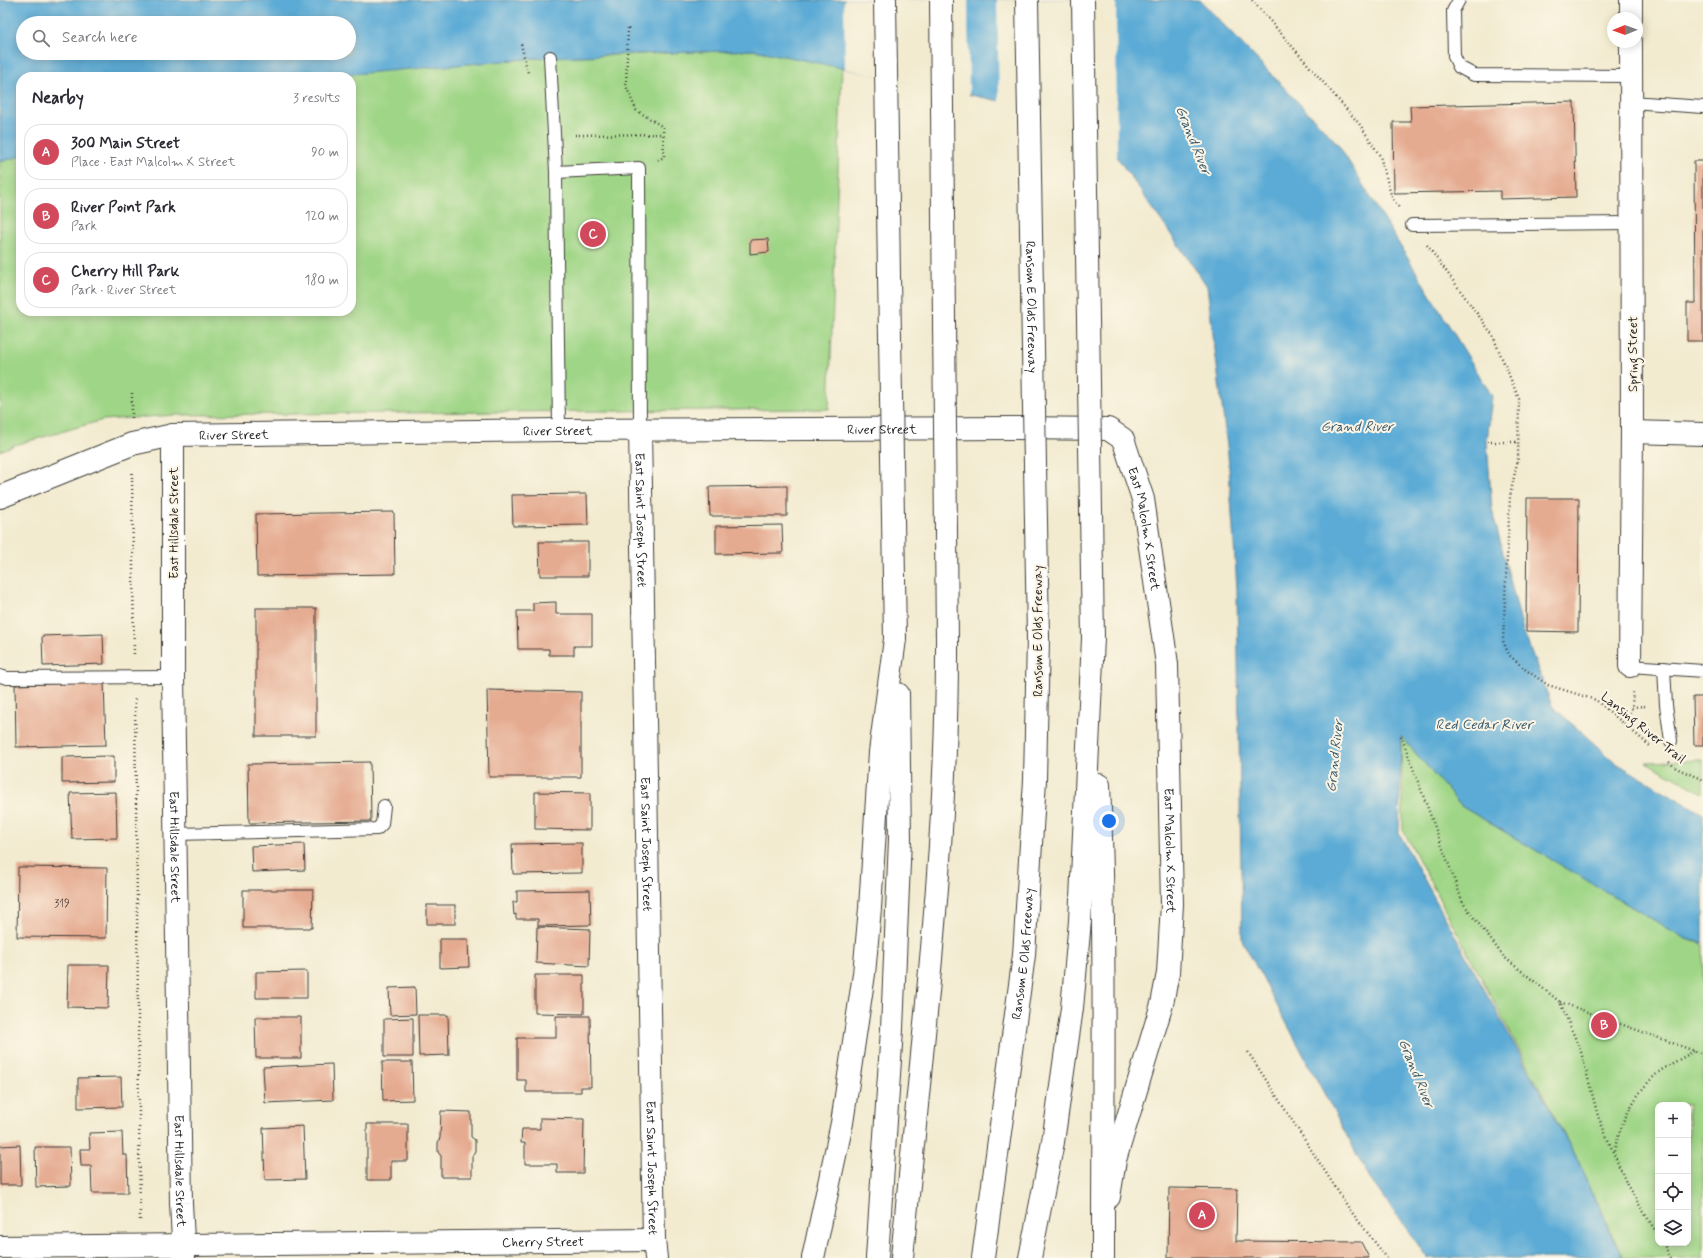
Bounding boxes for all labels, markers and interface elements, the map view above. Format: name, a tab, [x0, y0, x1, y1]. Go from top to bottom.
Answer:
north arrow	[1607, 12, 1643, 48]
search box	[16, 16, 356, 60]
icon: search	[30, 27, 52, 49]
text: Search here	[62, 28, 138, 48]
text: Nearby	[32, 87, 84, 109]
text: 3 results	[293, 90, 340, 107]
water label: Grand River	[1171, 103, 1216, 179]
text: 300 Main Street	[71, 134, 180, 154]
text: A	[42, 144, 50, 161]
text: 90 m	[311, 144, 339, 161]
text: Place · East Malcolm X Street	[71, 154, 235, 171]
text: River Point Park	[71, 198, 176, 218]
text: B	[42, 208, 50, 225]
text: 120 m	[305, 208, 339, 225]
text: Park	[71, 218, 97, 235]
pin: C	[580, 219, 606, 249]
street label: Ransom E Olds Freeway	[1021, 241, 1040, 373]
text: Cherry Hill Park	[71, 262, 179, 282]
text: C	[41, 272, 51, 289]
text: 180 m	[304, 272, 339, 289]
text: Park · River Street	[71, 282, 176, 299]
street label: Spring Street	[1625, 316, 1644, 392]
water label: Grand River	[1321, 418, 1395, 436]
street label: River Street	[847, 421, 917, 439]
street label: River Street	[523, 423, 593, 440]
street label: River Street	[199, 427, 269, 445]
street label: East Saint Joseph Street	[630, 453, 650, 588]
street label: East Malcolm X Street	[1123, 465, 1163, 592]
street label: East Hillsdale Street	[166, 467, 183, 579]
street label: Ransom E Olds Freeway	[1030, 565, 1047, 697]
street label: Lansing River Trail	[1596, 689, 1689, 769]
water label: Red Cedar River	[1436, 716, 1535, 734]
water label: Grand River	[1322, 717, 1348, 793]
street label: East Saint Joseph Street	[636, 777, 655, 912]
street label: East Malcolm X Street	[1160, 788, 1179, 914]
street label: East Hillsdale Street	[165, 791, 183, 904]
your location	[1099, 811, 1119, 831]
street label: Ransom E Olds Freeway	[1008, 887, 1038, 1021]
house number: 319	[54, 897, 70, 911]
pin: B	[1591, 1010, 1617, 1040]
water label: Grand River	[1394, 1036, 1439, 1112]
street label: East Saint Joseph Street	[642, 1100, 661, 1235]
map controls	[1655, 1102, 1691, 1246]
button: +	[1655, 1102, 1691, 1138]
street label: East Hillsdale Street	[170, 1115, 189, 1228]
button: −	[1655, 1138, 1691, 1174]
button: locate	[1655, 1174, 1691, 1210]
pin: A	[1189, 1200, 1215, 1230]
button: layers	[1655, 1210, 1691, 1246]
street label: Cherry Street	[502, 1234, 584, 1252]

